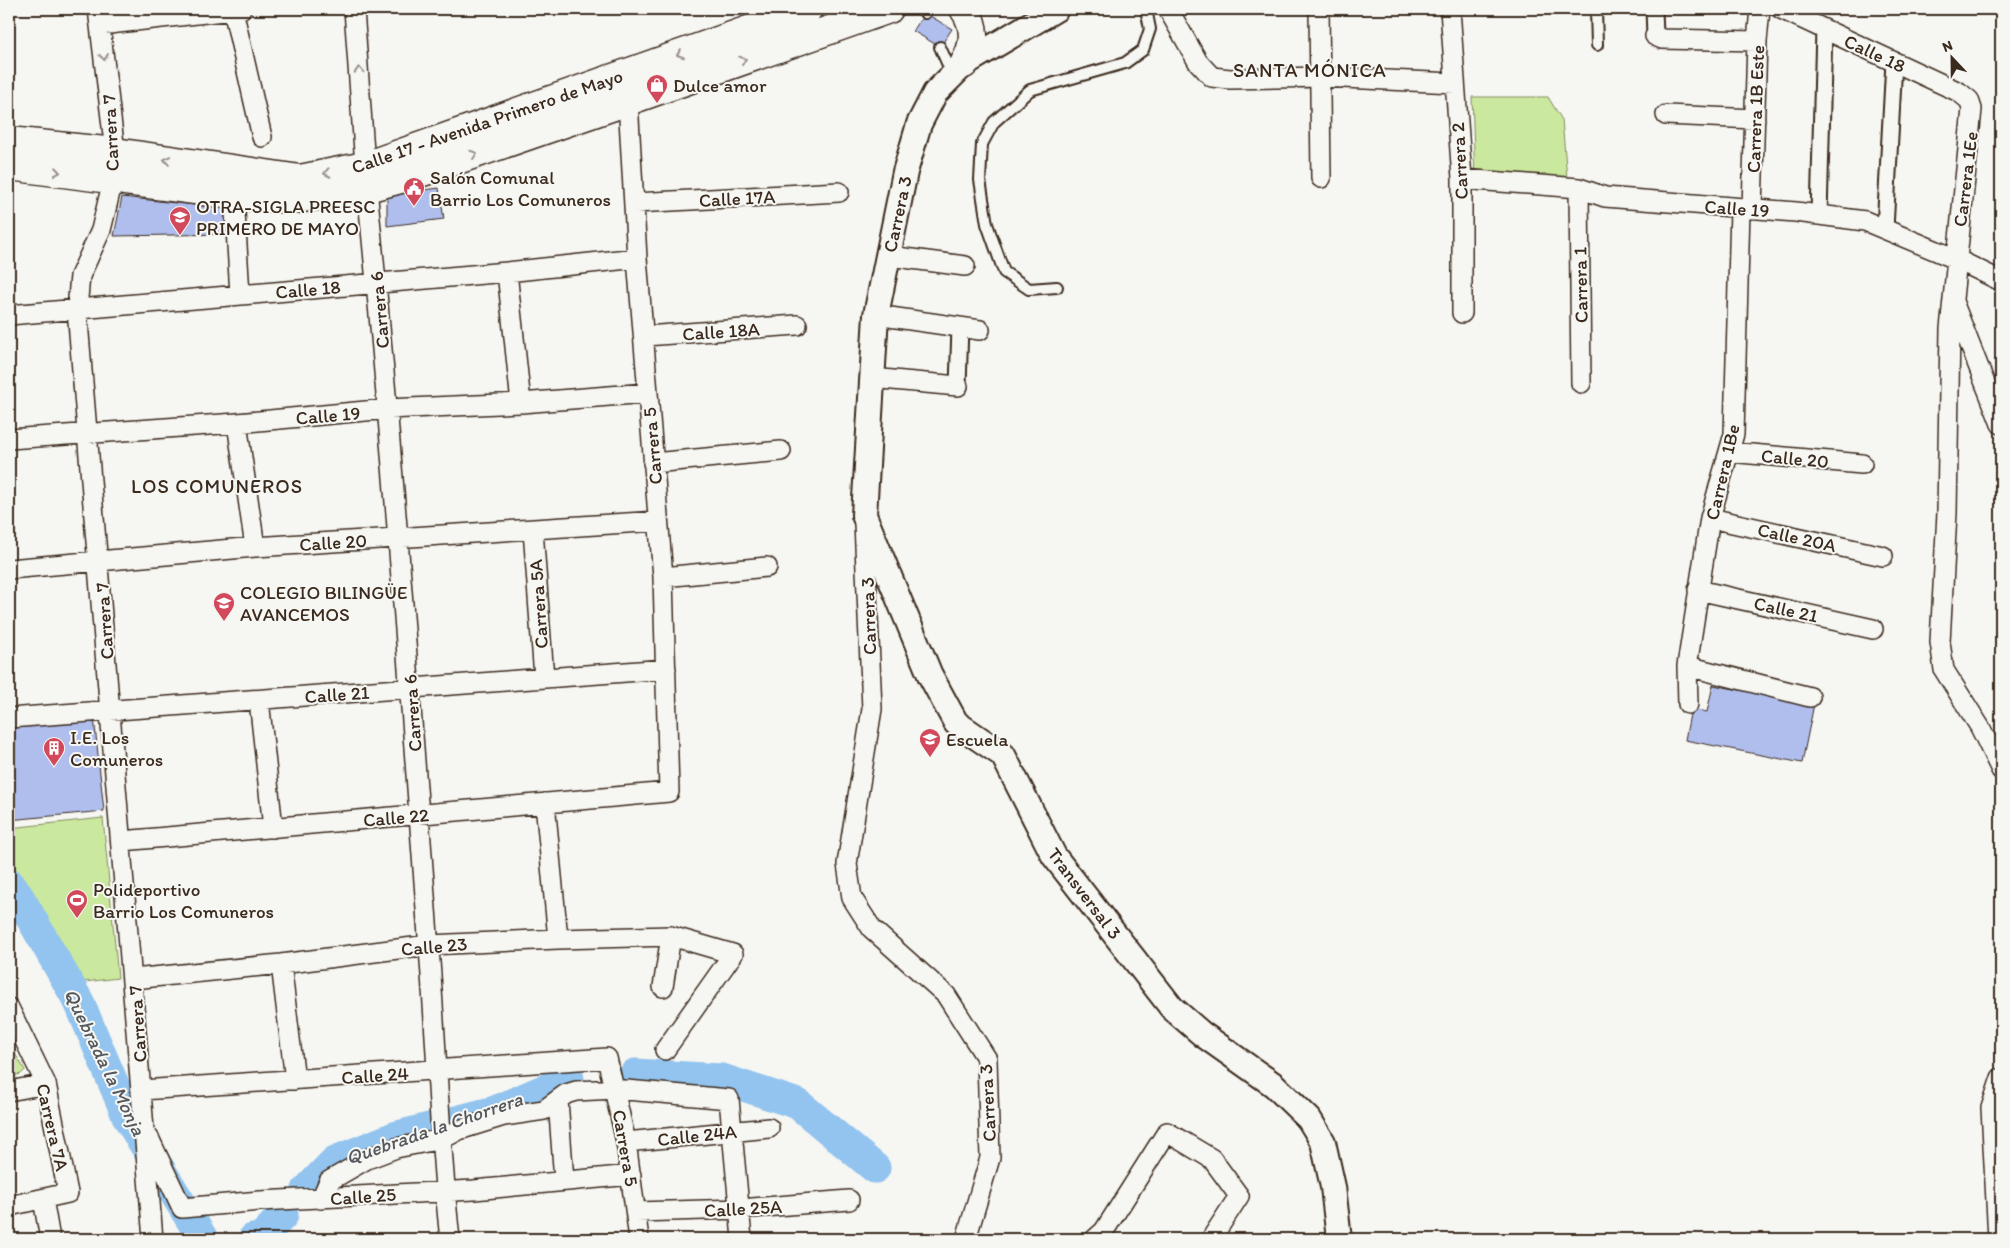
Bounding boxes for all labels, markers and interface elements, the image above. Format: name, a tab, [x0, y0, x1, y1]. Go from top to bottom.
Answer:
street label: Calle 18	[1840, 29, 1909, 78]
north arrow	[1928, 32, 1978, 82]
text: N	[1940, 37, 1955, 56]
street label: Carrera 1B Este	[1742, 45, 1769, 173]
one-way arrow	[676, 48, 685, 58]
one-way arrow	[98, 53, 109, 61]
one-way arrow	[739, 56, 747, 66]
district label: SANTA MÓNICA	[1233, 58, 1387, 82]
street label: Calle 17 - Avenida Primero de Mayo	[348, 64, 626, 179]
one-way arrow	[354, 65, 365, 73]
shop icon: Dulce amor	[645, 73, 669, 104]
place label: Dulce amor	[673, 74, 767, 97]
street label: Carrera 7	[97, 94, 124, 172]
street label: Carrera 2	[1446, 122, 1473, 200]
street label: Carrera 1Ee	[1948, 130, 1983, 228]
one-way arrow	[469, 150, 478, 160]
one-way arrow	[162, 155, 171, 165]
place label: Salón Comunal Barrio Los Comuneros	[430, 166, 611, 211]
one-way arrow	[53, 167, 61, 177]
one-way arrow	[323, 168, 332, 178]
street label: Carrera 3	[878, 174, 917, 255]
public building icon: Salón Comunal Barrio Los Comuneros	[402, 176, 426, 207]
street label: Calle 17A	[698, 185, 776, 212]
place label: OTRA-SIGLA PREESC PRIMERO DE MAYO	[196, 195, 375, 240]
street label: Calle 19	[1704, 195, 1770, 222]
school or university icon: OTRA-SIGLA PREESC PRIMERO DE MAYO	[168, 205, 192, 236]
street label: Carrera 1	[1568, 246, 1593, 323]
street label: Carrera 6	[365, 270, 394, 350]
street label: Calle 18	[274, 275, 342, 304]
street label: Calle 18A	[682, 317, 761, 346]
street label: Calle 19	[295, 401, 361, 430]
street label: Carrera 5	[638, 406, 667, 486]
street label: Carrera 1Be	[1700, 422, 1745, 522]
street label: Calle 20	[1760, 444, 1830, 473]
district label: LOS COMUNEROS	[131, 474, 303, 498]
street label: Calle 20A	[1755, 518, 1838, 557]
street label: Calle 20	[298, 529, 368, 556]
street label: Carrera 5A	[524, 558, 553, 649]
street label: Carrera 3	[856, 577, 881, 655]
place label: COLEGIO BILINGÜE AVANCEMOS	[240, 581, 407, 626]
street label: Carrera 7	[90, 582, 119, 660]
school or university icon: COLEGIO BILINGÜE AVANCEMOS	[212, 591, 236, 622]
street label: Calle 21	[1752, 591, 1820, 628]
street label: Carrera 6	[398, 673, 427, 752]
street label: Calle 21	[304, 681, 370, 708]
place label: I.E. Los Comuneros	[70, 726, 163, 771]
school or university icon: Escuela	[918, 727, 942, 758]
place label: Escuela	[946, 728, 1008, 751]
building icon: I.E. Los Comuneros	[42, 736, 66, 767]
street label: Calle 22	[362, 803, 430, 832]
street label: Transversal 3	[1043, 843, 1127, 944]
place label: Polideportivo Barrio Los Comuneros	[93, 878, 274, 923]
sports icon: Polideportivo Barrio Los Comuneros	[65, 888, 89, 919]
street label: Calle 23	[400, 932, 468, 961]
water label: Quebrada la Monja	[59, 984, 151, 1140]
street label: Carrera 7	[123, 985, 152, 1063]
street label: Calle 24	[341, 1062, 410, 1089]
street label: Carrera 3	[974, 1063, 1001, 1142]
street label: Carrera 7A	[31, 1081, 74, 1173]
water label: Quebrada la Chorrera	[343, 1086, 527, 1169]
street label: Carrera 5	[607, 1108, 644, 1188]
street label: Calle 24A	[656, 1120, 738, 1151]
street label: Calle 25	[329, 1183, 397, 1210]
street label: Calle 25A	[703, 1195, 783, 1222]

